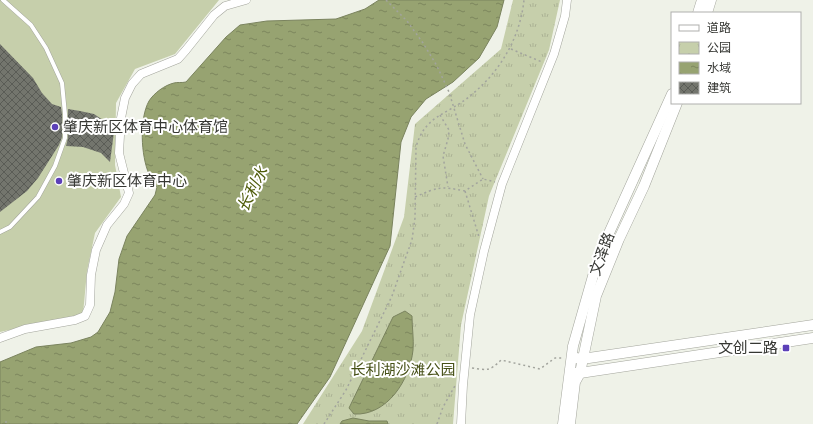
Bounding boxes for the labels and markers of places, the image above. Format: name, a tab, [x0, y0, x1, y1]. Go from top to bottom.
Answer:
place label: 肇庆新区体育中心体育馆	[63, 117, 228, 135]
marker: 肇庆新区体育中心体育馆	[50, 122, 60, 132]
place label: 肇庆新区体育中心	[67, 171, 187, 189]
marker: 肇庆新区体育中心	[54, 176, 64, 186]
place label: 文创二路	[718, 338, 778, 356]
marker: 文创二路	[781, 343, 791, 353]

